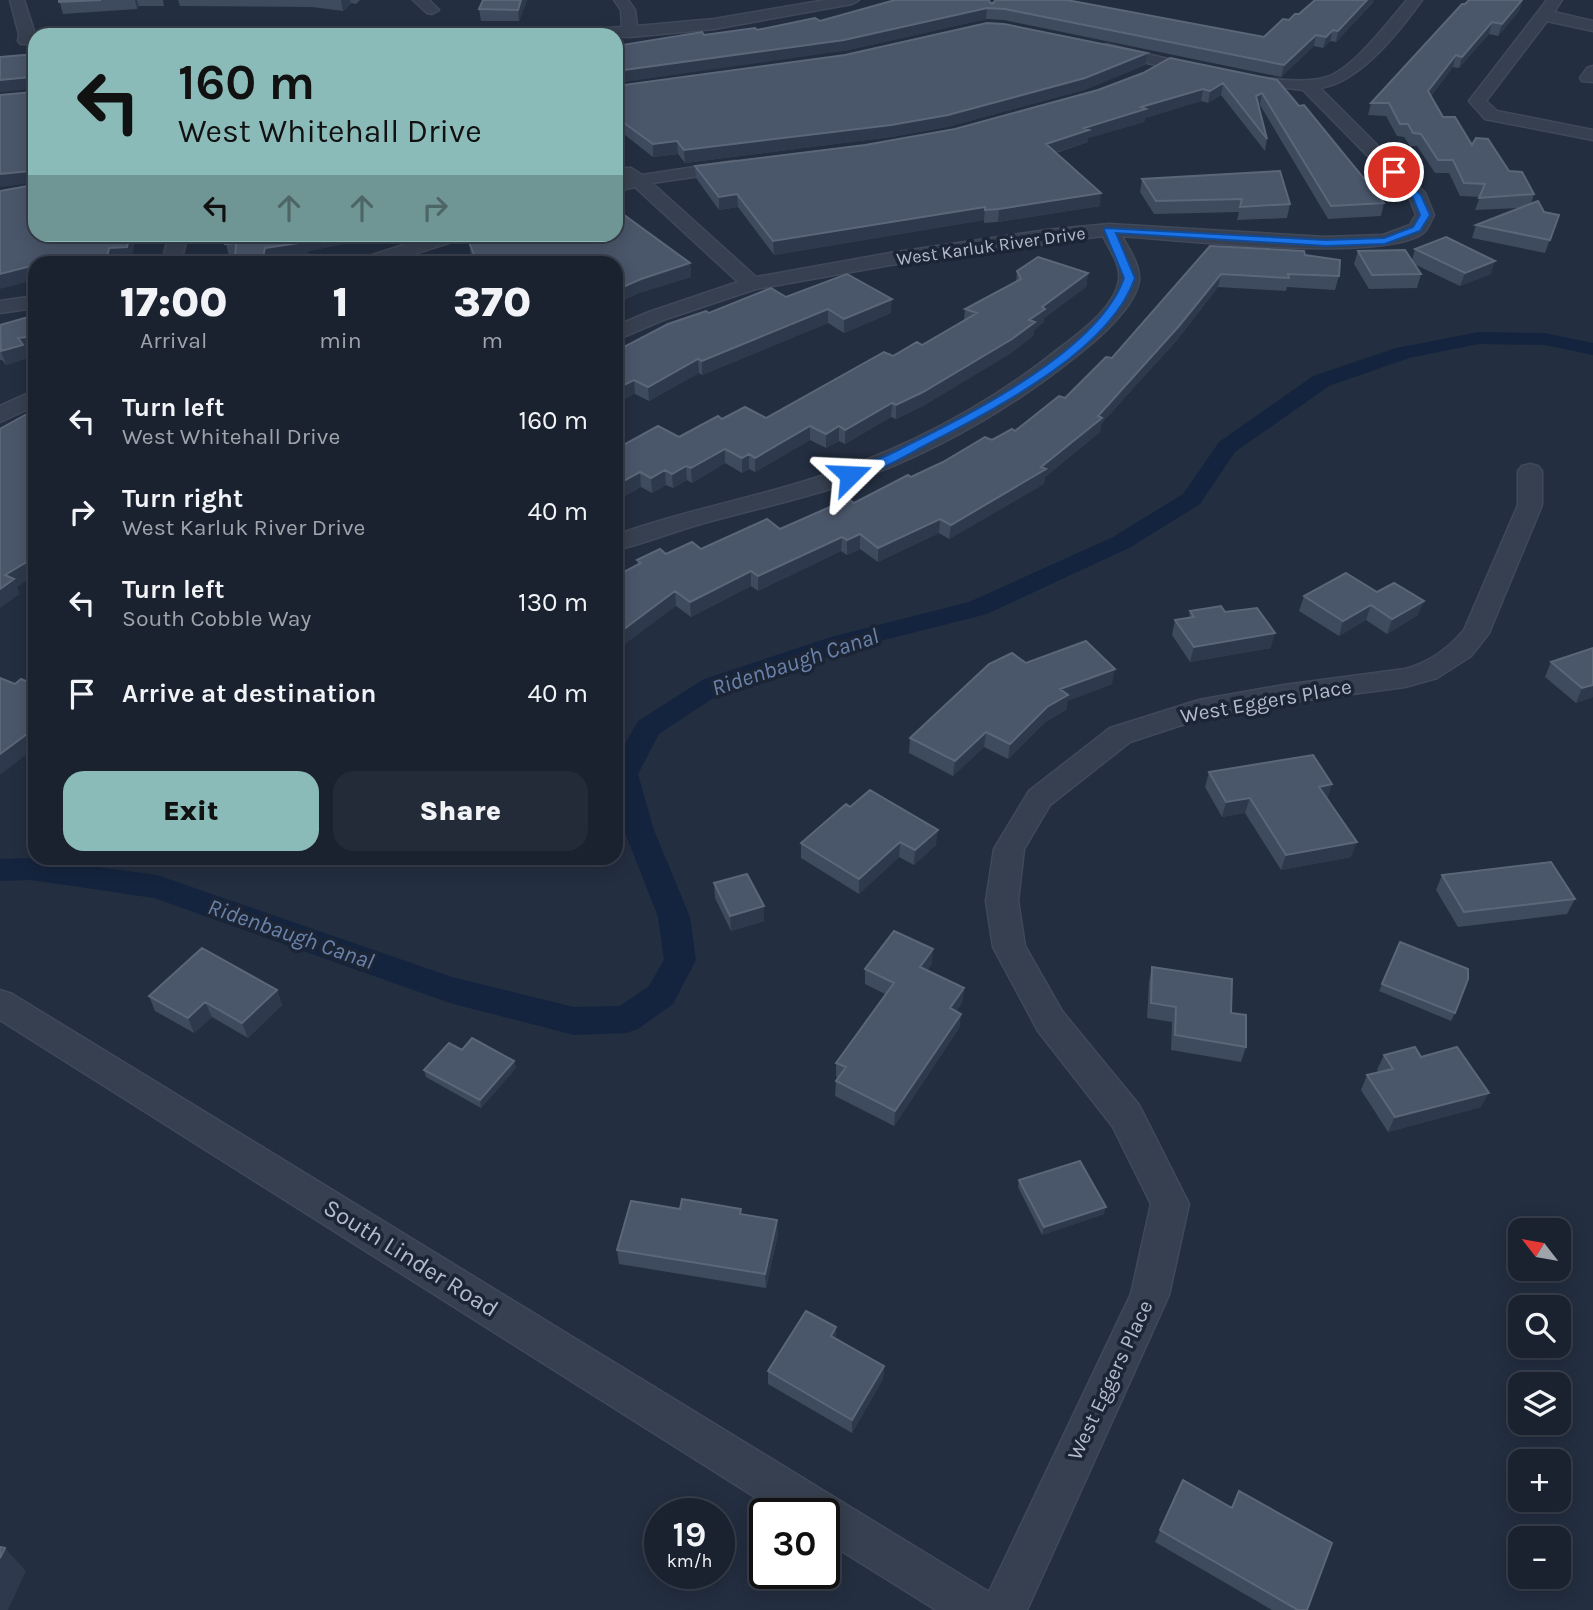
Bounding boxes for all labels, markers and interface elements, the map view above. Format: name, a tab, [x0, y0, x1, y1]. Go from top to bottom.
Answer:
text: 160 m	[178, 54, 315, 111]
icon: left	[63, 56, 154, 147]
text: West Whitehall Drive	[178, 113, 482, 150]
pin	[1364, 142, 1424, 202]
icon: arrive	[1375, 153, 1413, 191]
icon: left	[197, 189, 235, 227]
icon: ahead	[270, 189, 308, 227]
icon: ahead	[343, 189, 381, 227]
icon: right	[416, 189, 454, 227]
street label: West Karluk River Drive	[895, 222, 1087, 270]
text: 17:00	[120, 277, 228, 327]
text: 1	[332, 277, 349, 327]
text: 370	[453, 277, 531, 327]
text: Arrival	[140, 327, 207, 354]
text: min	[319, 327, 362, 354]
text: m	[482, 327, 503, 354]
text: Turn left	[122, 392, 224, 423]
icon: left	[63, 402, 101, 440]
text: 160 m	[519, 405, 588, 436]
text: West Whitehall Drive	[122, 423, 340, 450]
position arrow	[813, 438, 887, 512]
text: Turn right	[122, 483, 243, 514]
icon: right	[63, 493, 101, 531]
text: 40 m	[528, 496, 588, 527]
text: West Karluk River Drive	[122, 514, 365, 541]
text: Turn left	[122, 574, 224, 605]
icon: left	[63, 584, 101, 622]
text: 130 m	[518, 587, 588, 618]
text: South Cobble Way	[122, 605, 311, 632]
water label: Ridenbaugh Canal	[708, 622, 882, 702]
street label: West Eggers Place	[1179, 674, 1353, 728]
icon: arrive	[63, 675, 101, 713]
text: Arrive at destination	[122, 678, 376, 709]
text: 40 m	[528, 678, 588, 709]
button: Exit	[63, 771, 319, 851]
button: Share	[333, 771, 588, 851]
water label: Ridenbaugh Canal	[204, 893, 378, 975]
street label: South Linder Road	[319, 1193, 503, 1323]
north arrow	[1508, 1218, 1572, 1281]
map controls	[1508, 1218, 1571, 1589]
button: search	[1508, 1295, 1571, 1358]
street label: West Eggers Place	[1062, 1296, 1158, 1464]
button: layers	[1508, 1372, 1571, 1435]
button: +	[1508, 1449, 1571, 1512]
speed limit sign: 30	[749, 1498, 840, 1589]
text: 19	[673, 1514, 706, 1555]
button: −	[1508, 1526, 1571, 1589]
text: km/h	[667, 1550, 712, 1572]

